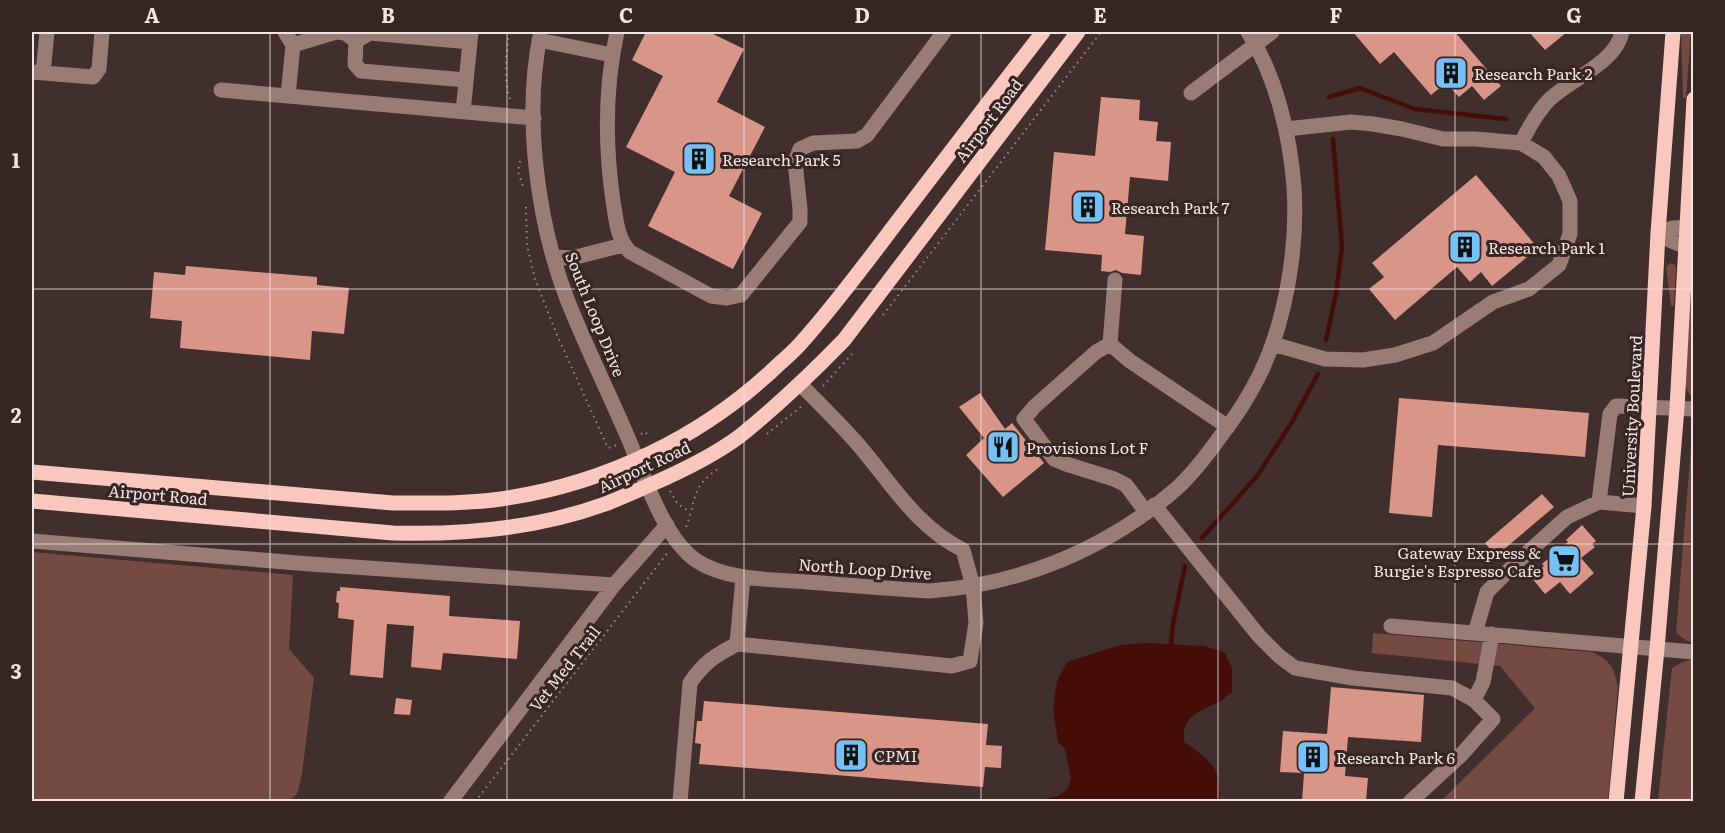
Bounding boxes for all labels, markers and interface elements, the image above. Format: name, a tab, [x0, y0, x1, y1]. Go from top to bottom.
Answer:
text: A	[144, 0, 160, 29]
text: B	[381, 0, 395, 29]
text: C	[619, 0, 633, 29]
text: D	[854, 0, 870, 29]
text: E	[1093, 0, 1107, 29]
text: F	[1330, 0, 1343, 29]
text: G	[1566, 0, 1582, 29]
building icon: Research Park 2	[1433, 55, 1469, 91]
place label: Research Park 2	[1474, 61, 1593, 85]
street label: Airport Road	[948, 73, 1028, 167]
building icon: Research Park 5	[681, 141, 717, 177]
text: 1	[12, 144, 20, 174]
place label: Research Park 5	[722, 147, 841, 171]
building icon: Research Park 7	[1070, 189, 1106, 225]
place label: Research Park 7	[1111, 195, 1230, 219]
building icon: Research Park 1	[1447, 229, 1483, 265]
place label: Research Park 1	[1488, 235, 1606, 259]
street label: South Loop Drive	[560, 248, 632, 380]
street label: University Boulevard	[1615, 334, 1647, 497]
text: 2	[11, 399, 22, 429]
restaurant icon: Provisions Lot F	[985, 429, 1021, 465]
street label: Airport Road	[594, 434, 694, 498]
place label: Provisions Lot F	[1026, 435, 1149, 459]
street label: Airport Road	[107, 478, 209, 510]
place label: Gateway Express & Burgie's Espresso Cafe	[1373, 540, 1541, 582]
supermarket icon: Gateway Express & Burgie's Espresso Cafe	[1546, 543, 1582, 579]
street label: North Loop Drive	[798, 551, 932, 585]
street label: Vet Med Trail	[523, 620, 605, 716]
text: 3	[10, 655, 22, 685]
building icon: CPMI	[833, 737, 869, 773]
building icon: Research Park 6	[1295, 739, 1331, 775]
place label: CPMI	[874, 743, 917, 767]
place label: Research Park 6	[1336, 745, 1456, 769]

